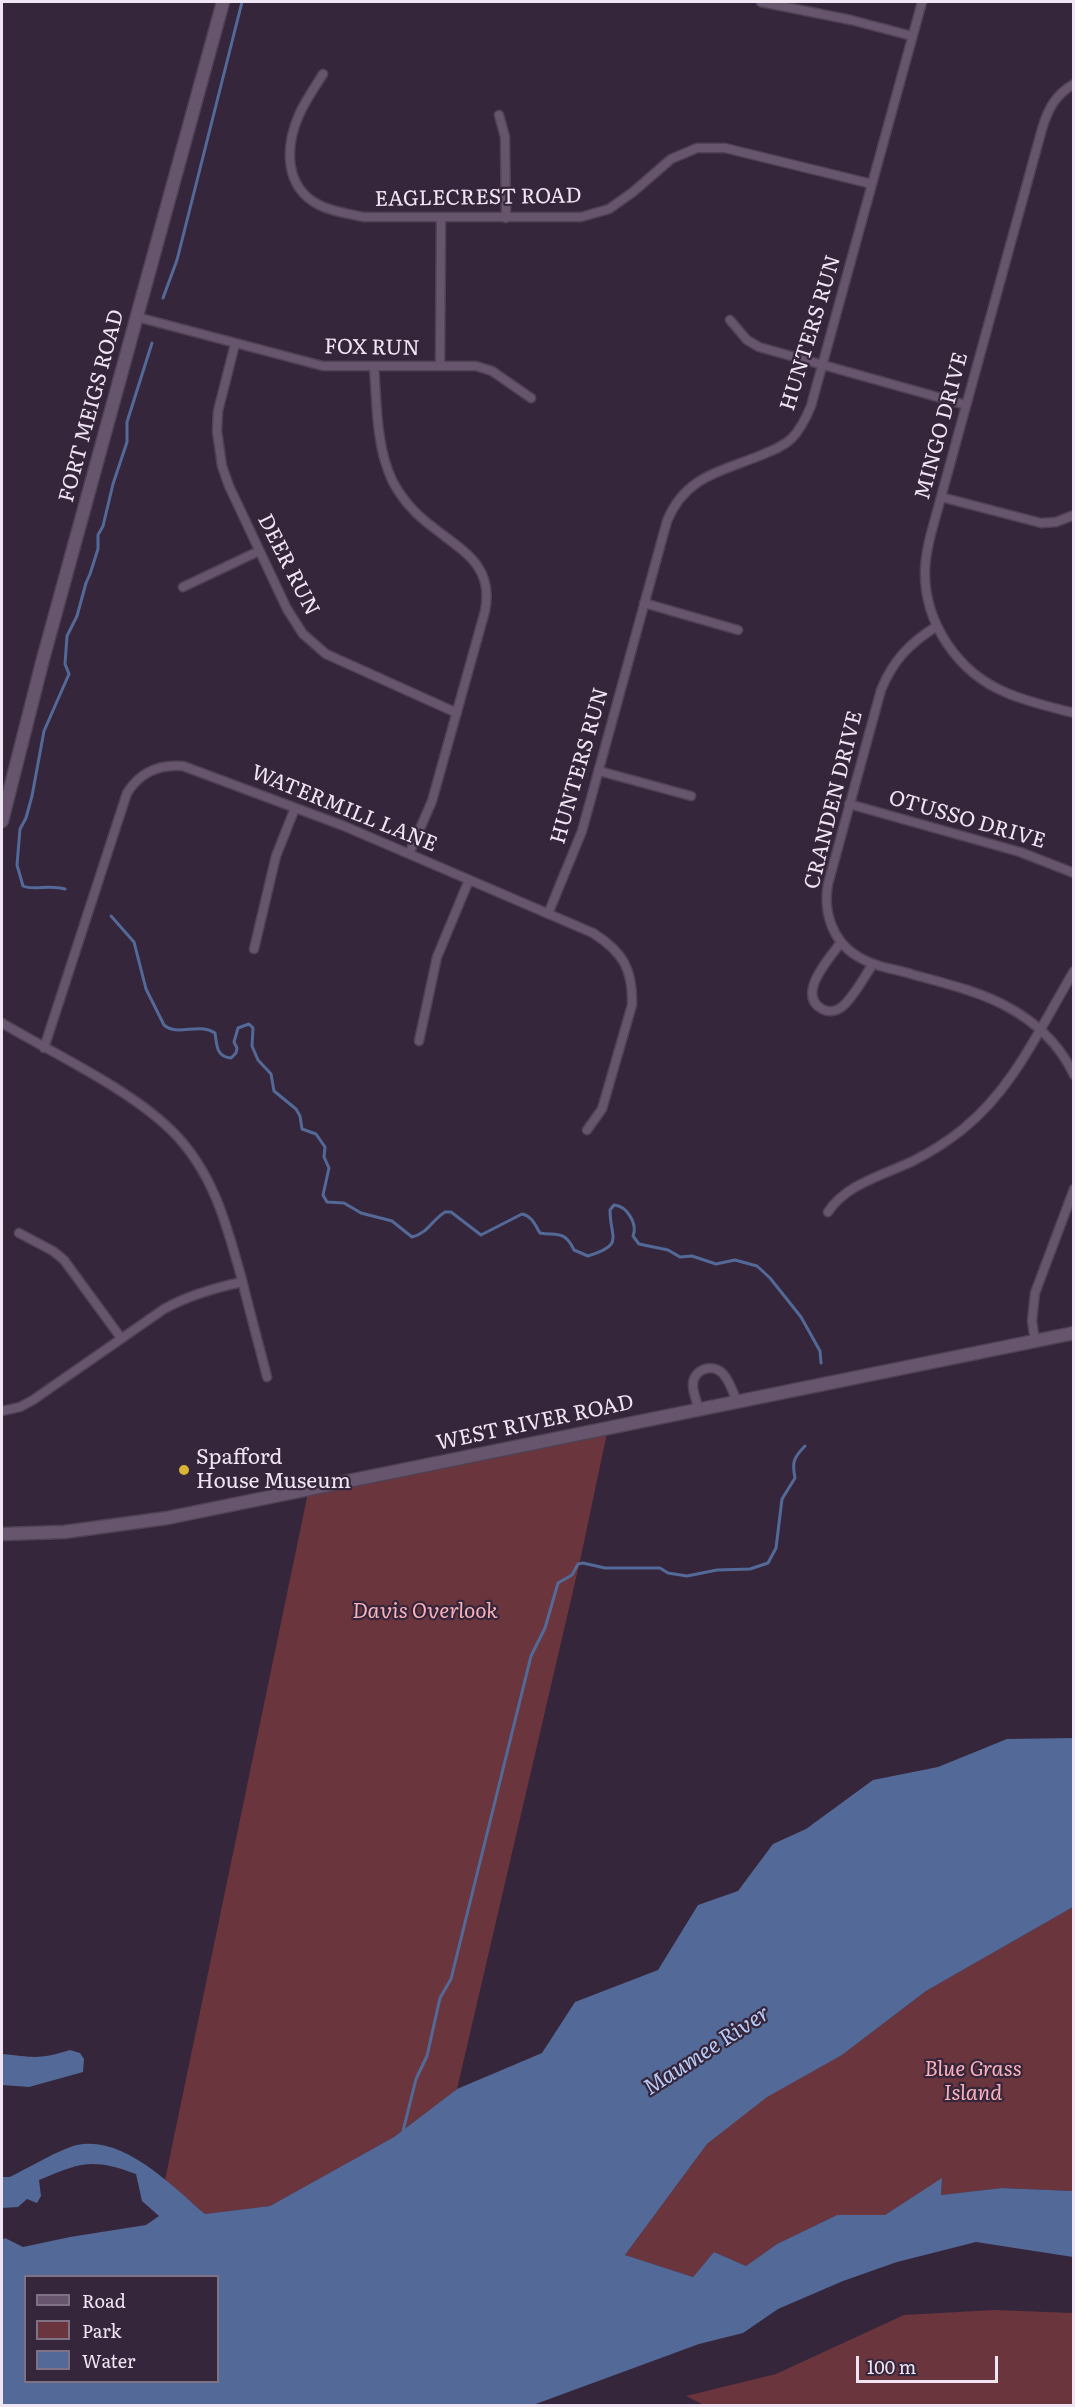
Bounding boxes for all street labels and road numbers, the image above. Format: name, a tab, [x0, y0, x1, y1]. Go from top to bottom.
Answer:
street label: EAGLECREST ROAD	[374, 184, 582, 212]
street label: HUNTERS RUN	[775, 252, 847, 414]
street label: FORT MEIGS ROAD	[54, 307, 130, 505]
street label: FOX RUN	[324, 335, 420, 361]
street label: MINGO DRIVE	[910, 349, 974, 503]
street label: DEER RUN	[252, 510, 324, 620]
street label: HUNTERS RUN	[546, 685, 614, 847]
street label: CRANDEN DRIVE	[800, 708, 868, 892]
street label: WATERMILL LANE	[247, 760, 441, 858]
street label: OTUSSO DRIVE	[886, 786, 1048, 854]
street label: WEST RIVER ROAD	[434, 1390, 636, 1456]

